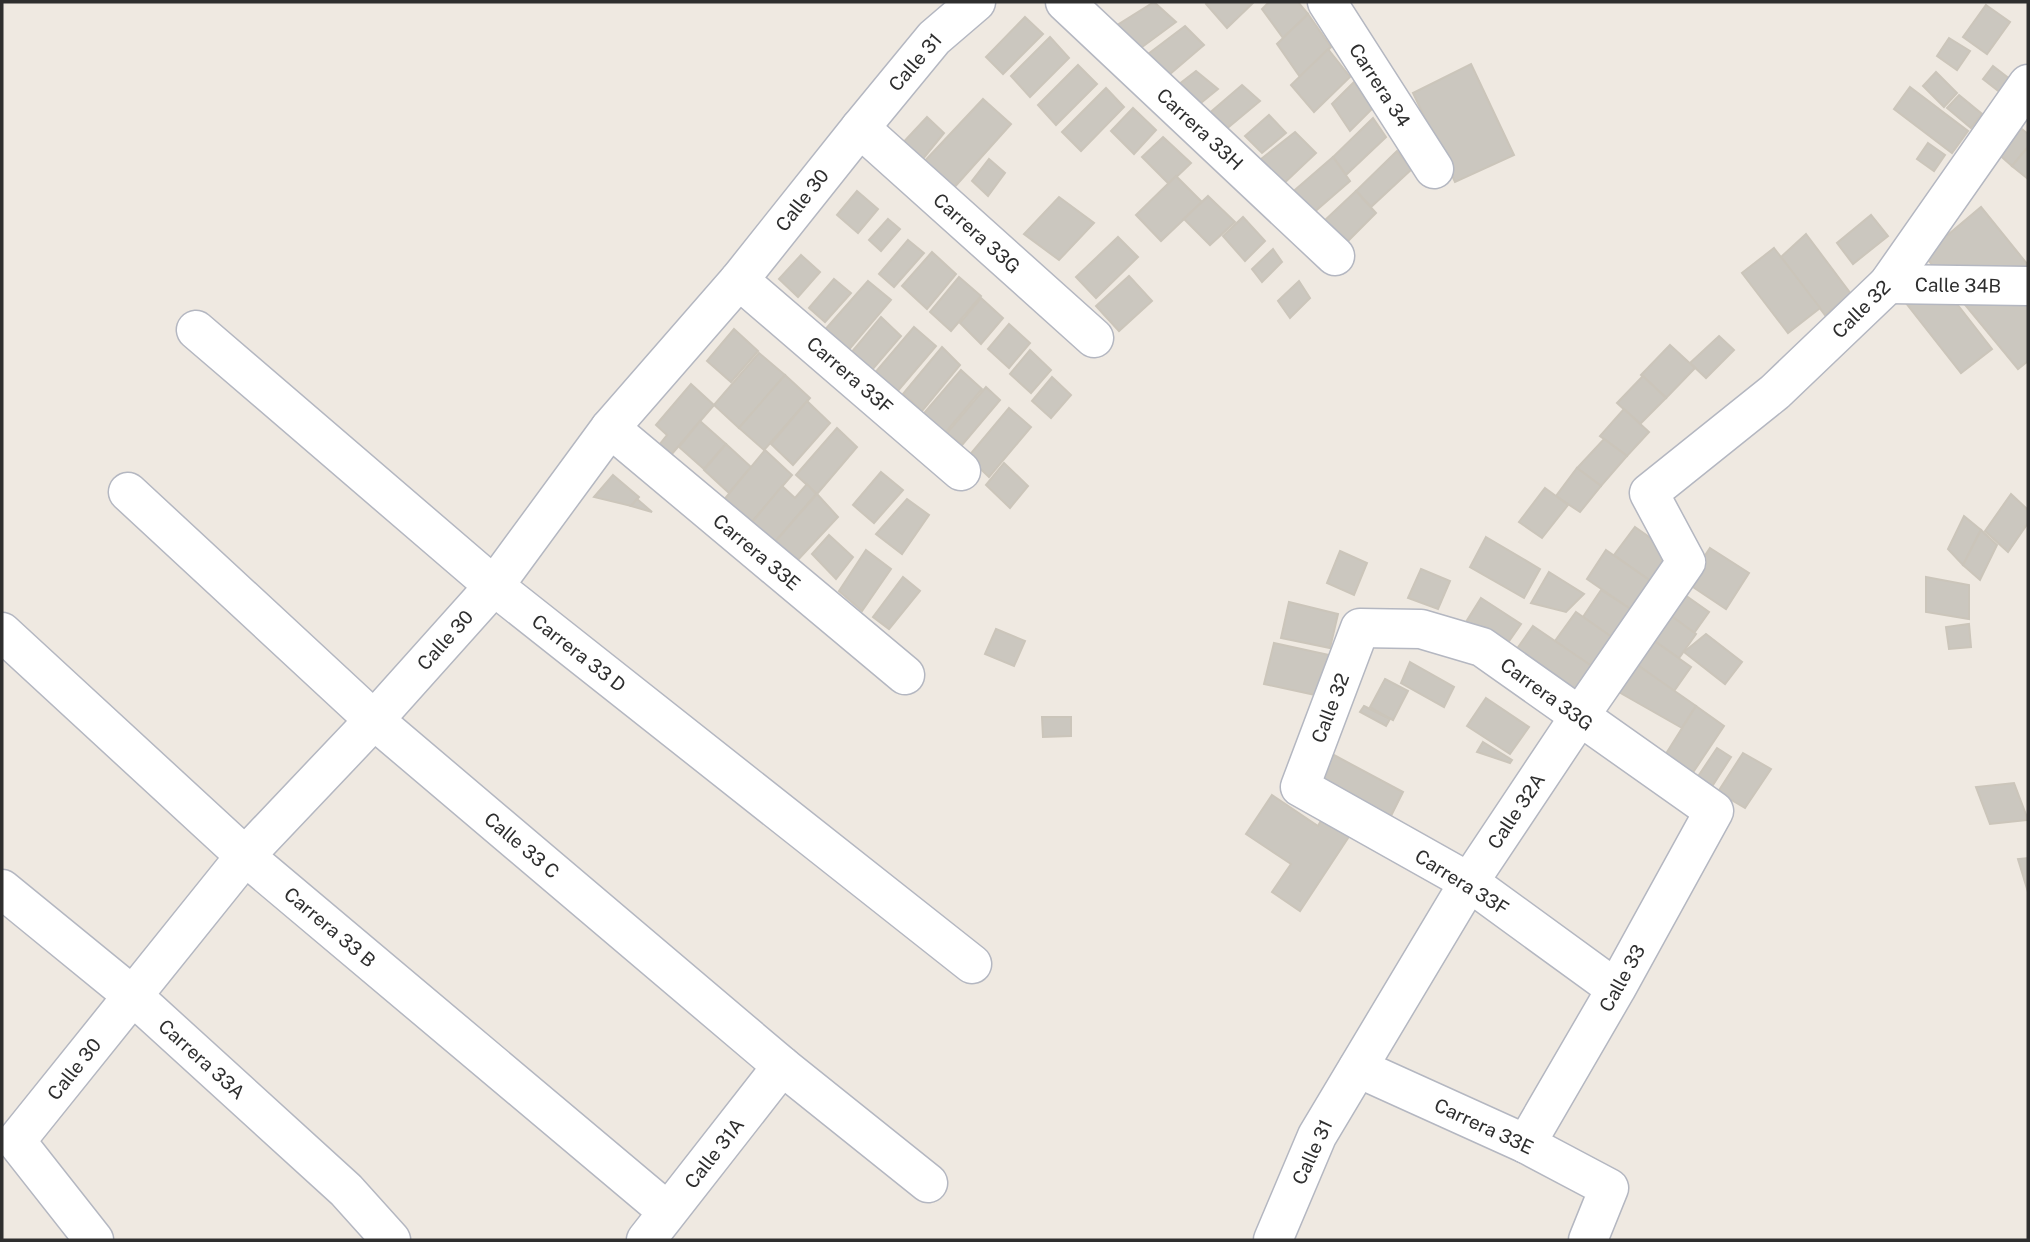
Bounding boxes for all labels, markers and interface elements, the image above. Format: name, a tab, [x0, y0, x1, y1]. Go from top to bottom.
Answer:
street label: Calle 31	[884, 29, 946, 95]
street label: Carrera 34	[1345, 39, 1415, 131]
street label: Carrera 33H	[1152, 84, 1248, 174]
street label: Calle 30	[771, 164, 833, 236]
street label: Carrera 33G	[929, 188, 1025, 278]
street label: Calle 34B	[1915, 273, 2001, 297]
street label: Calle 32	[1827, 275, 1895, 343]
street label: Carrera 33F	[803, 332, 897, 418]
street label: Carrera 33E	[709, 509, 805, 595]
street label: Calle 30	[412, 606, 478, 674]
street label: Carrera 33 D	[528, 610, 630, 696]
street label: Carrera 33G	[1496, 653, 1598, 735]
street label: Calle 32	[1307, 670, 1353, 746]
street label: Calle 32A	[1483, 769, 1549, 853]
street label: Calle 33 C	[480, 807, 564, 883]
street label: Carrera 33F	[1411, 845, 1513, 919]
street label: Carrera 33 B	[280, 882, 380, 972]
street label: Calle 33	[1595, 941, 1649, 1015]
street label: Carrera 33A	[154, 1015, 250, 1103]
street label: Calle 30	[42, 1034, 106, 1104]
street label: Carrera 33E	[1431, 1093, 1537, 1159]
street label: Calle 31A	[680, 1114, 748, 1192]
street label: Calle 31	[1287, 1116, 1337, 1188]

